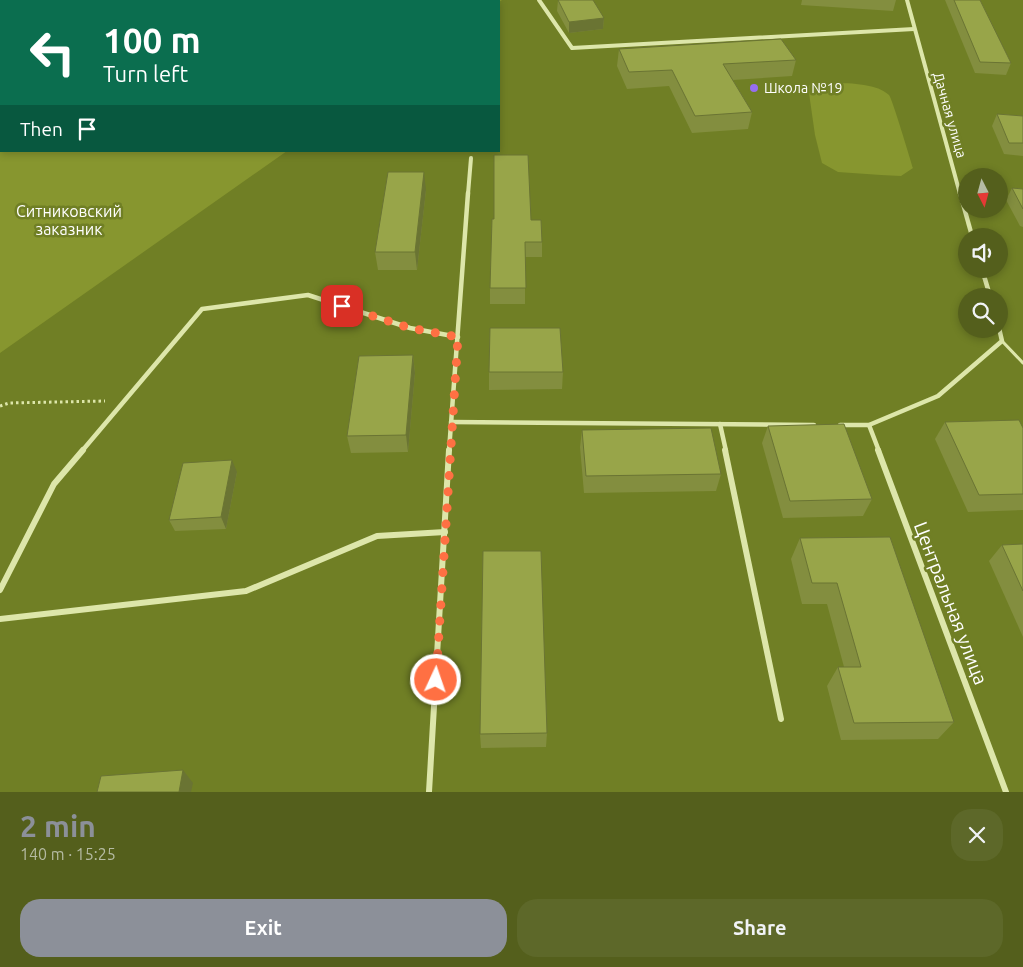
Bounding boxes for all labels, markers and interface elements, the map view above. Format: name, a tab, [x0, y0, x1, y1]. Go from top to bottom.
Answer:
icon: left	[20, 20, 85, 85]
text: 100 m	[103, 20, 201, 60]
text: Turn left	[103, 61, 188, 86]
street label: Дачная улица	[930, 70, 970, 160]
place label: Школа №19	[764, 80, 843, 96]
marker: Школа №19	[748, 82, 760, 94]
icon: arrive	[73, 115, 101, 143]
text: Then	[20, 118, 63, 140]
north arrow	[958, 168, 1008, 218]
map controls	[958, 168, 1008, 338]
park label: Ситниковский заказник	[16, 202, 122, 238]
button: sound	[958, 228, 1008, 278]
pin	[321, 285, 363, 327]
button: search	[958, 288, 1008, 338]
icon: arrive	[328, 292, 356, 320]
street label: Центральная улица	[910, 518, 992, 688]
position arrow	[409, 653, 461, 705]
text: 2 min	[20, 809, 96, 843]
button: close	[951, 809, 1003, 861]
text: 140 m · 15:25	[20, 845, 116, 863]
button: Exit	[20, 899, 507, 957]
button: Share	[517, 899, 1003, 957]

